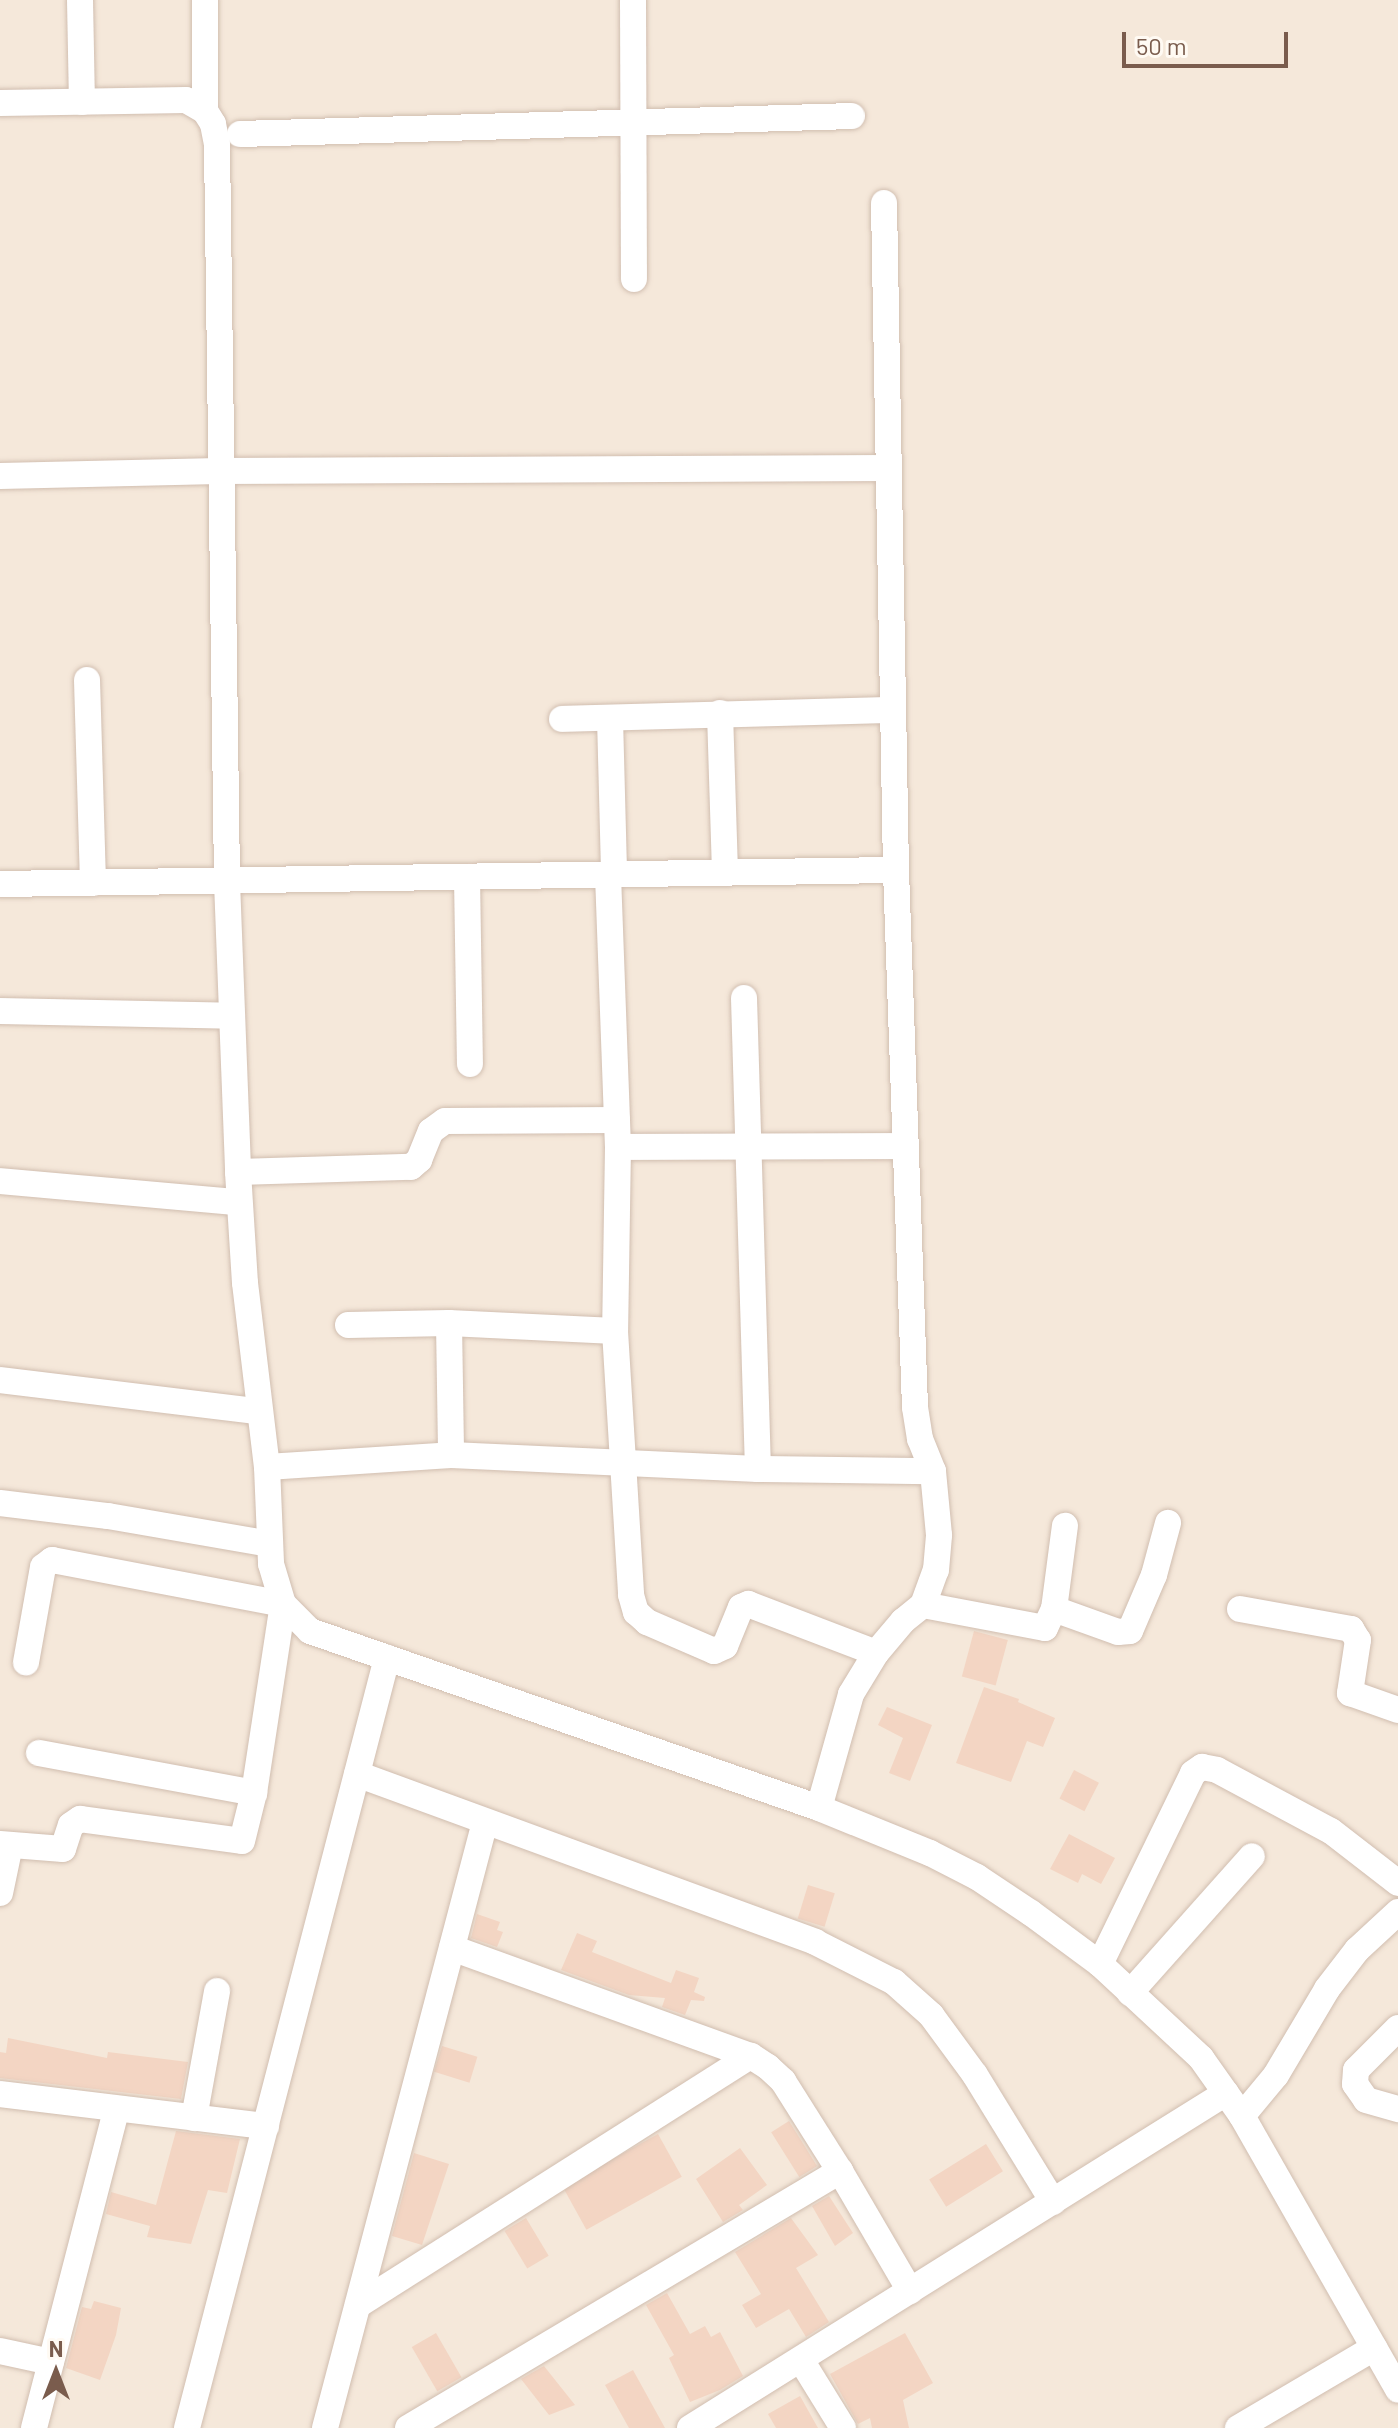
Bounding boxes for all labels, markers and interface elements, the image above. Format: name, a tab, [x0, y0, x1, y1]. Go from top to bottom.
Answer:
scale bar	[1126, 16, 1292, 66]
text: 50 m	[1136, 31, 1187, 60]
north arrow	[16, 2332, 96, 2412]
text: N	[49, 2335, 63, 2361]

